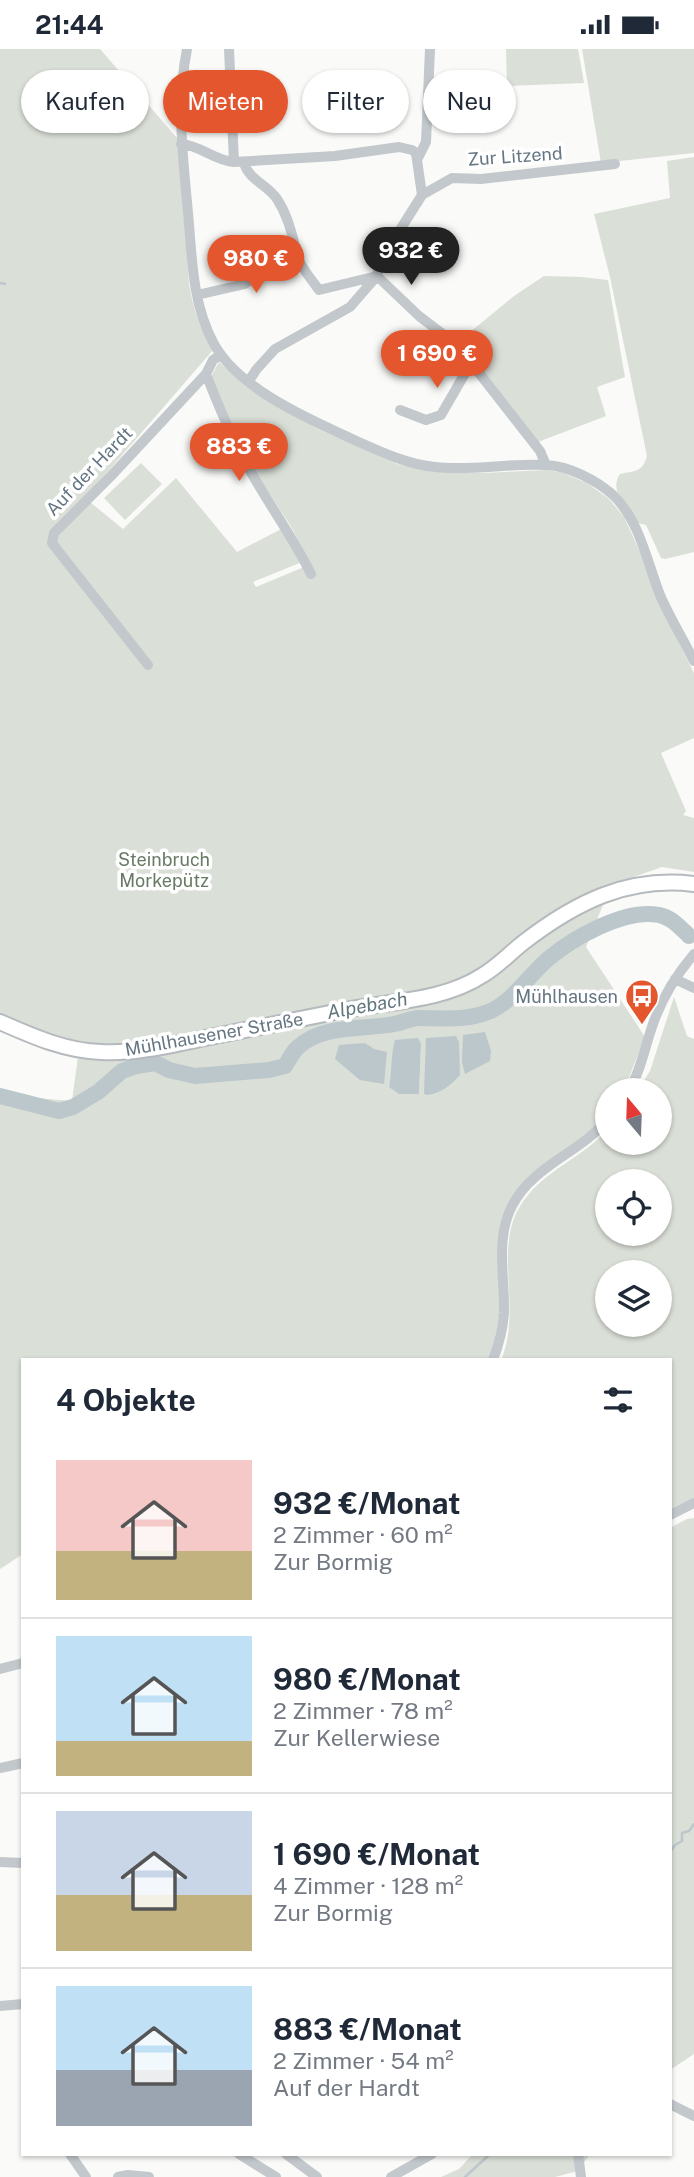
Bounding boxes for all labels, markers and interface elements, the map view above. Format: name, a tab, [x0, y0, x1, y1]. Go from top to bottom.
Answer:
text: 21:44	[35, 9, 104, 40]
chip: Kaufen	[21, 70, 149, 133]
chip: Mieten	[163, 70, 288, 133]
chip: Filter	[302, 70, 409, 133]
chip: Neu	[423, 70, 516, 133]
street label: Zur Litzend	[467, 142, 563, 170]
pin: 932 €	[362, 227, 460, 287]
pin: 980 €	[207, 236, 305, 295]
text: 932 €	[378, 236, 444, 263]
text: 980 €	[223, 244, 289, 271]
pin: 1 690 €	[372, 331, 502, 390]
text: 1 690 €	[397, 339, 477, 366]
street label: Auf der Hardt	[41, 422, 137, 520]
pin: 883 €	[190, 423, 288, 483]
text: 883 €	[206, 432, 272, 459]
park label: Steinbruch Morkepütz	[118, 849, 210, 891]
bus stop icon: Mühlhausen	[623, 977, 661, 1026]
place label: Mühlhausen	[515, 986, 618, 1007]
water label: Alpebach	[325, 987, 409, 1023]
street label: Mühlhausener Straße	[123, 1008, 305, 1060]
north arrow	[595, 1078, 672, 1155]
map controls	[595, 1078, 672, 1337]
button: locate	[595, 1169, 672, 1246]
button: layers	[595, 1260, 672, 1337]
icon: filters	[599, 1381, 637, 1419]
text: 4 Objekte	[56, 1382, 196, 1418]
text: 932 €/Monat	[273, 1485, 460, 1521]
icon: home	[112, 1488, 196, 1572]
text: 2 Zimmer · 60 m²	[273, 1521, 453, 1548]
text: Zur Bormig	[273, 1548, 393, 1575]
text: 980 €/Monat	[273, 1661, 461, 1697]
icon: home	[112, 1664, 196, 1748]
text: 2 Zimmer · 78 m²	[273, 1697, 453, 1724]
text: Zur Kellerwiese	[273, 1724, 440, 1751]
text: 1 690 €/Monat	[273, 1836, 480, 1872]
icon: home	[112, 1839, 196, 1923]
text: 4 Zimmer · 128 m²	[273, 1872, 463, 1899]
text: Zur Bormig	[273, 1899, 393, 1926]
text: 883 €/Monat	[273, 2011, 462, 2047]
icon: home	[112, 2014, 196, 2098]
text: 2 Zimmer · 54 m²	[273, 2047, 454, 2074]
text: Auf der Hardt	[273, 2074, 420, 2101]

